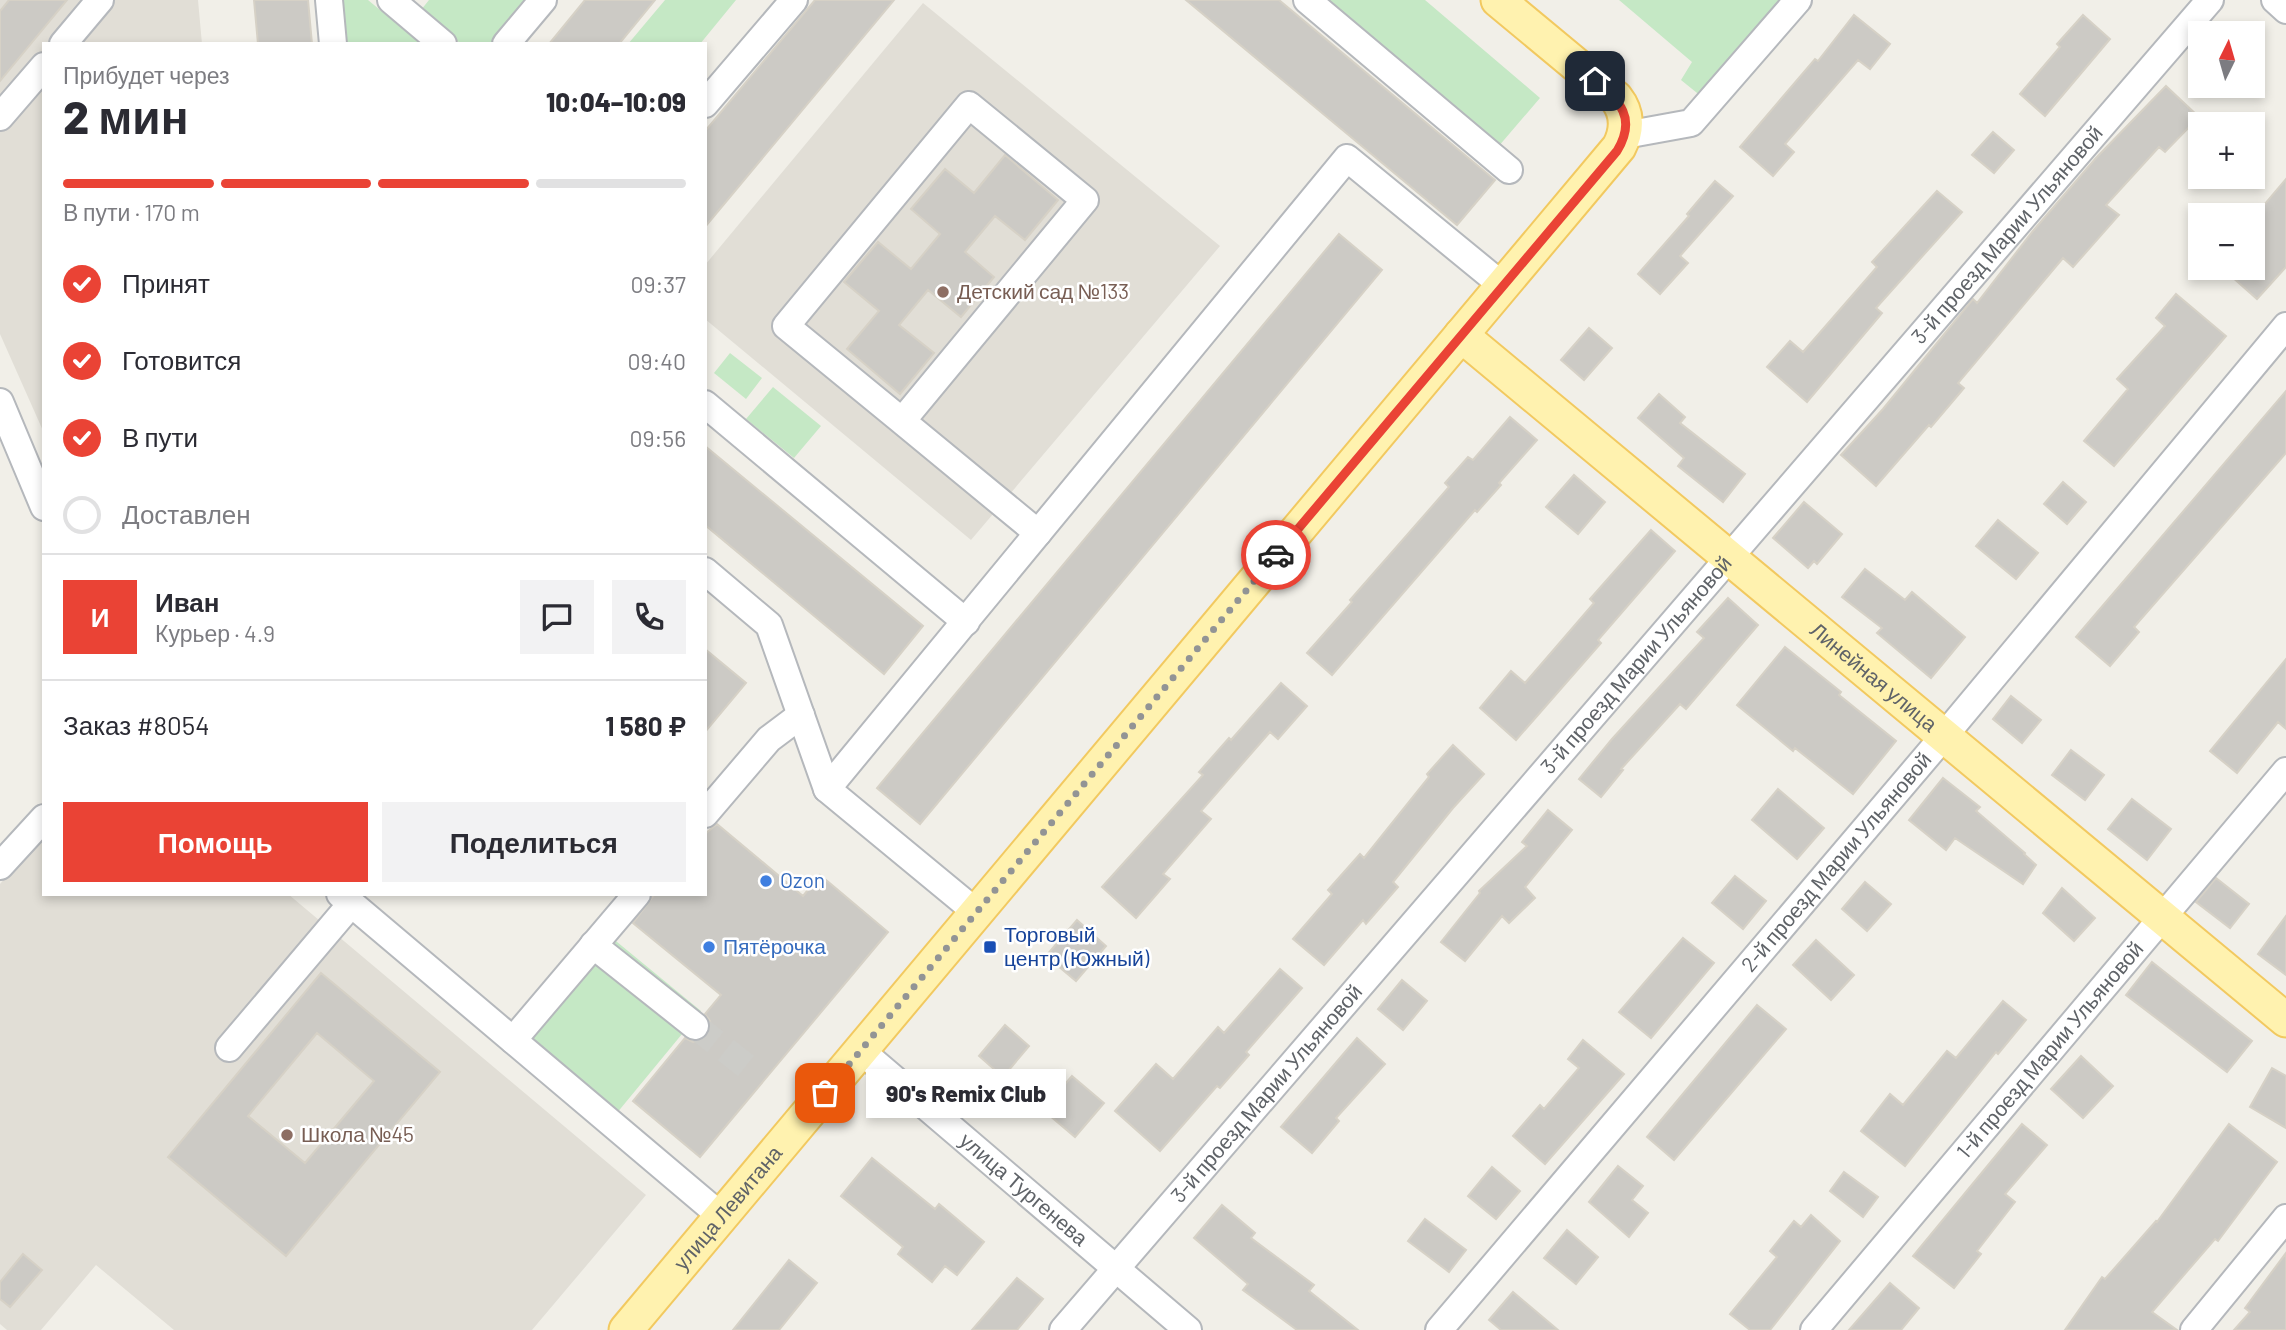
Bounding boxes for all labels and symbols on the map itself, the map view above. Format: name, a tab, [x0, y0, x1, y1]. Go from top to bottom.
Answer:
north arrow	[2188, 21, 2264, 98]
pin	[1565, 51, 1625, 111]
street label: 3-й проезд Марии Ульяновой	[1905, 120, 2107, 348]
place label: Детский сад №133	[957, 278, 1129, 303]
marker: Детский сад №133	[935, 284, 951, 300]
courier	[1241, 520, 1311, 590]
street label: 3-й проезд Марии Ульяновой	[1535, 550, 1736, 778]
street label: Линейная улица	[1806, 616, 1943, 736]
street label: 2-й проезд Марии Ульяновой	[1735, 746, 1936, 976]
place label: Ozon	[780, 867, 825, 892]
marker: Ozon	[758, 873, 774, 889]
place label: Торговый центр (Южный)	[1004, 921, 1150, 970]
place label: Пятёрочка	[723, 933, 826, 958]
street label: 1-й проезд Марии Ульяновой	[1950, 936, 2148, 1163]
marker: Пятёрочка	[701, 939, 717, 955]
marker: Торговый центр (Южный)	[982, 939, 998, 955]
street label: 3-й проезд Марии Ульяновой	[1165, 979, 1366, 1207]
pin	[795, 1063, 855, 1123]
callout: 90's Remix Club	[867, 1068, 1066, 1118]
place label: Школа №45	[301, 1121, 414, 1146]
marker: Школа №45	[279, 1127, 295, 1143]
street label: улица Тургенева	[955, 1127, 1094, 1250]
street label: улица Левитана	[668, 1140, 787, 1275]

